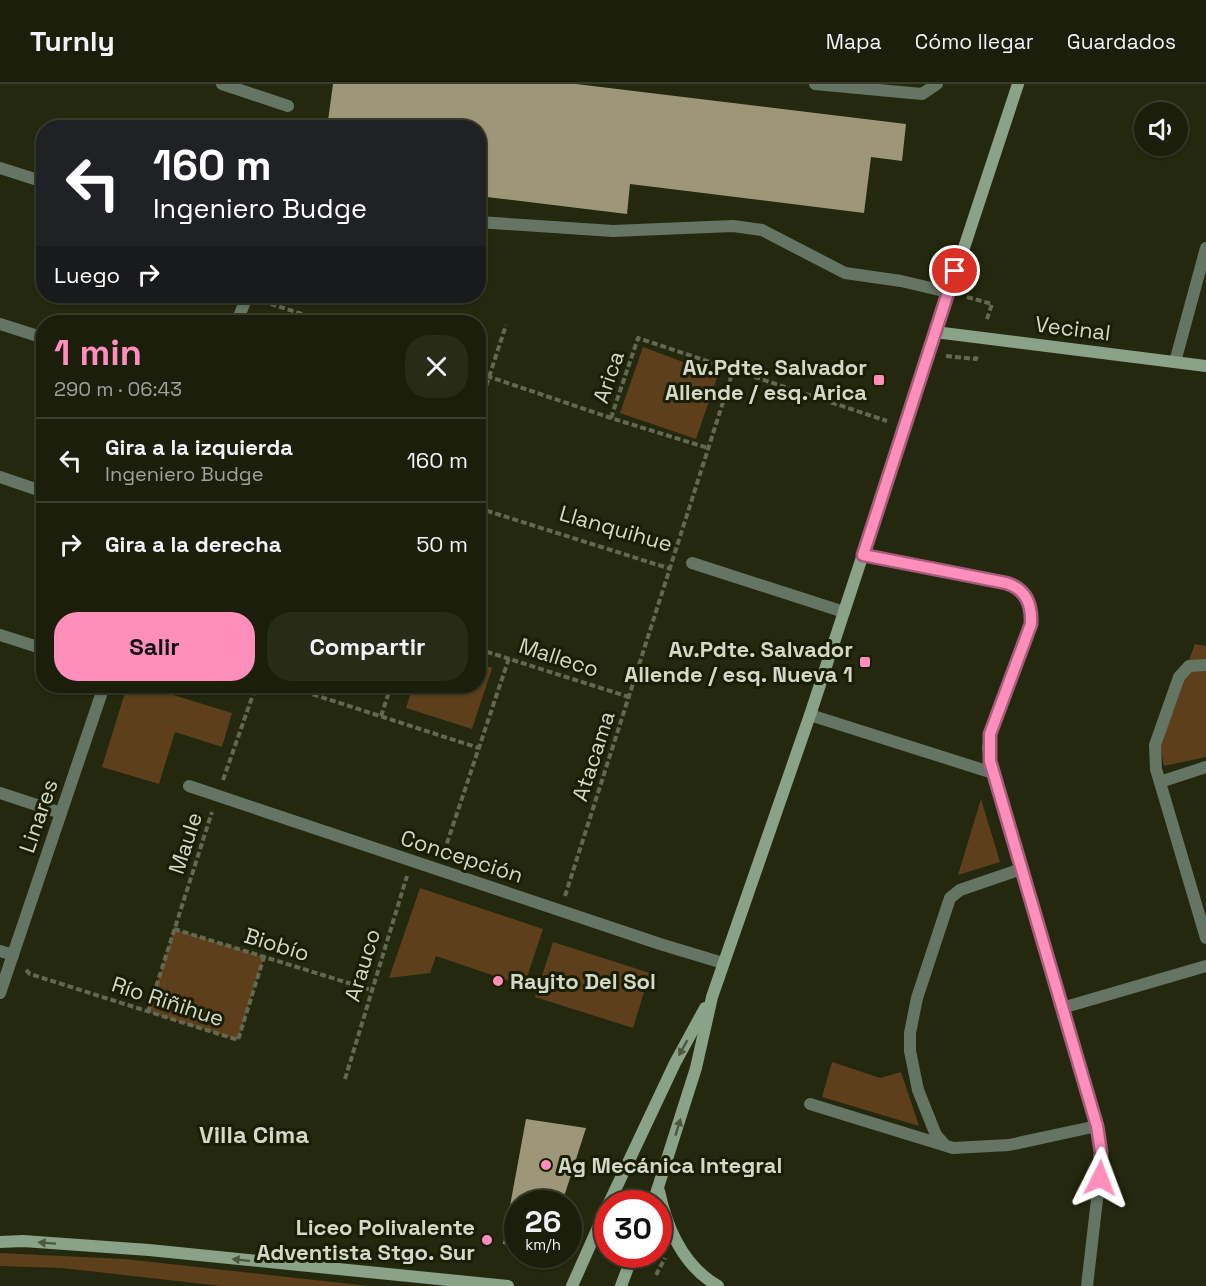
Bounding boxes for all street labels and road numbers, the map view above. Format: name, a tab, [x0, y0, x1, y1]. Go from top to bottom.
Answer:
street label: Vecinal	[1034, 309, 1112, 347]
street label: Arica	[586, 347, 630, 407]
street label: Llanquihue	[556, 499, 676, 557]
street label: Malleco	[516, 631, 602, 683]
street label: Atacama	[565, 707, 621, 805]
street label: Linares	[12, 775, 64, 857]
street label: Maule	[162, 809, 208, 877]
street label: Concepción	[397, 823, 527, 889]
street label: Biobío	[241, 921, 313, 967]
street label: Arauco	[338, 925, 386, 1005]
street label: Río Riñihue	[108, 970, 228, 1032]

